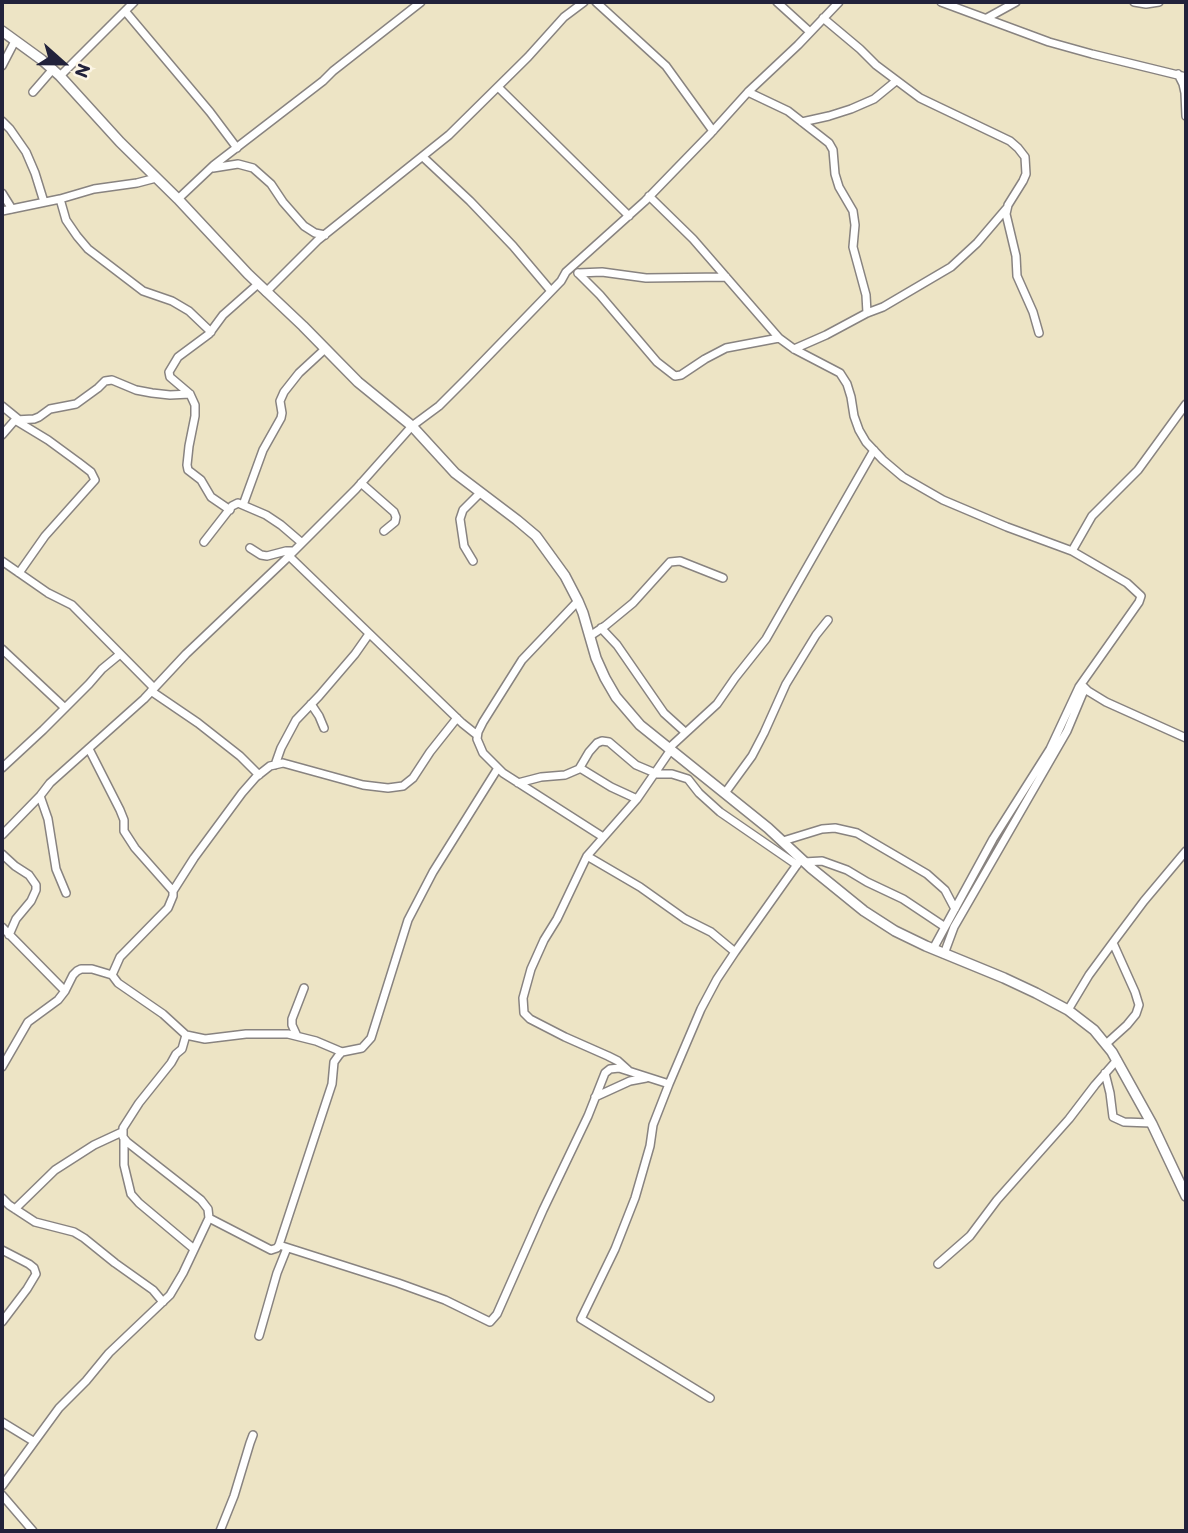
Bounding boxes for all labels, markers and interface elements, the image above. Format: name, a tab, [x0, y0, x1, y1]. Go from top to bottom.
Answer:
north arrow	[28, 28, 98, 98]
text: N	[70, 61, 96, 81]

